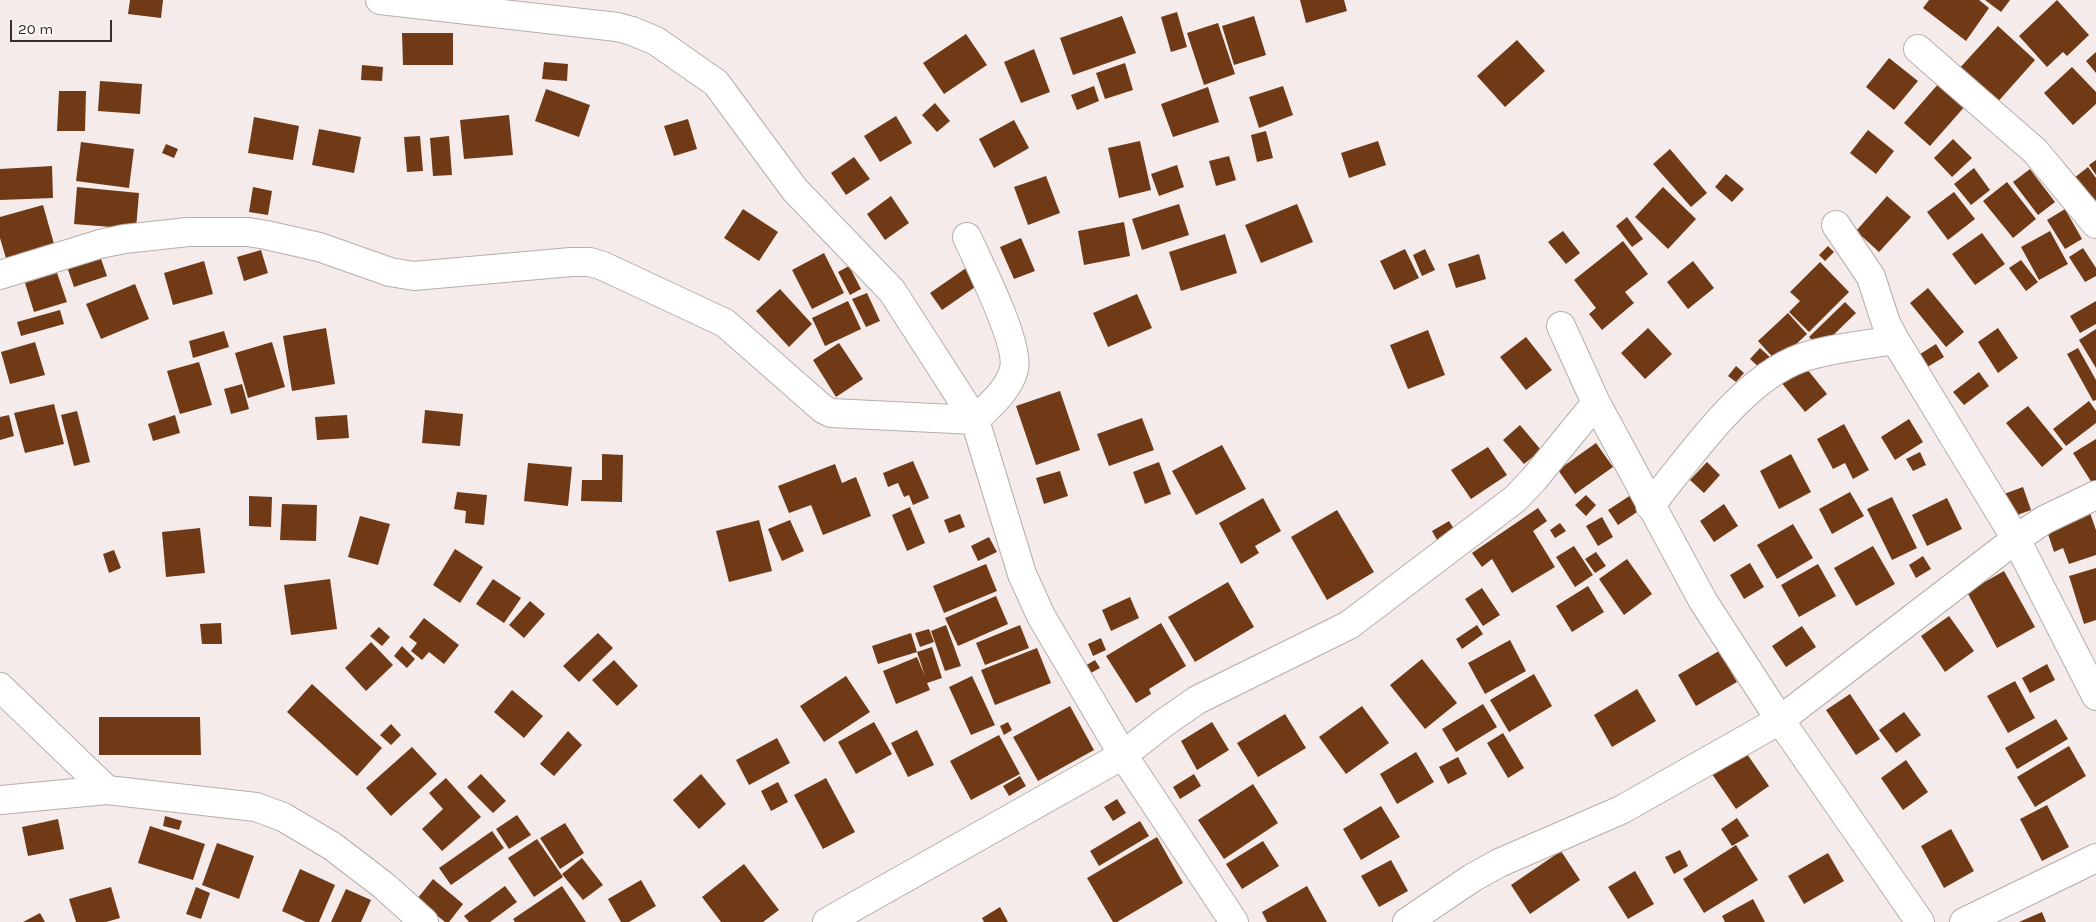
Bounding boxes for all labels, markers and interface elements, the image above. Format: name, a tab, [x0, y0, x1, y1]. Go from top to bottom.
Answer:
scale bar	[12, 10, 115, 42]
text: 20 m	[18, 20, 53, 38]

